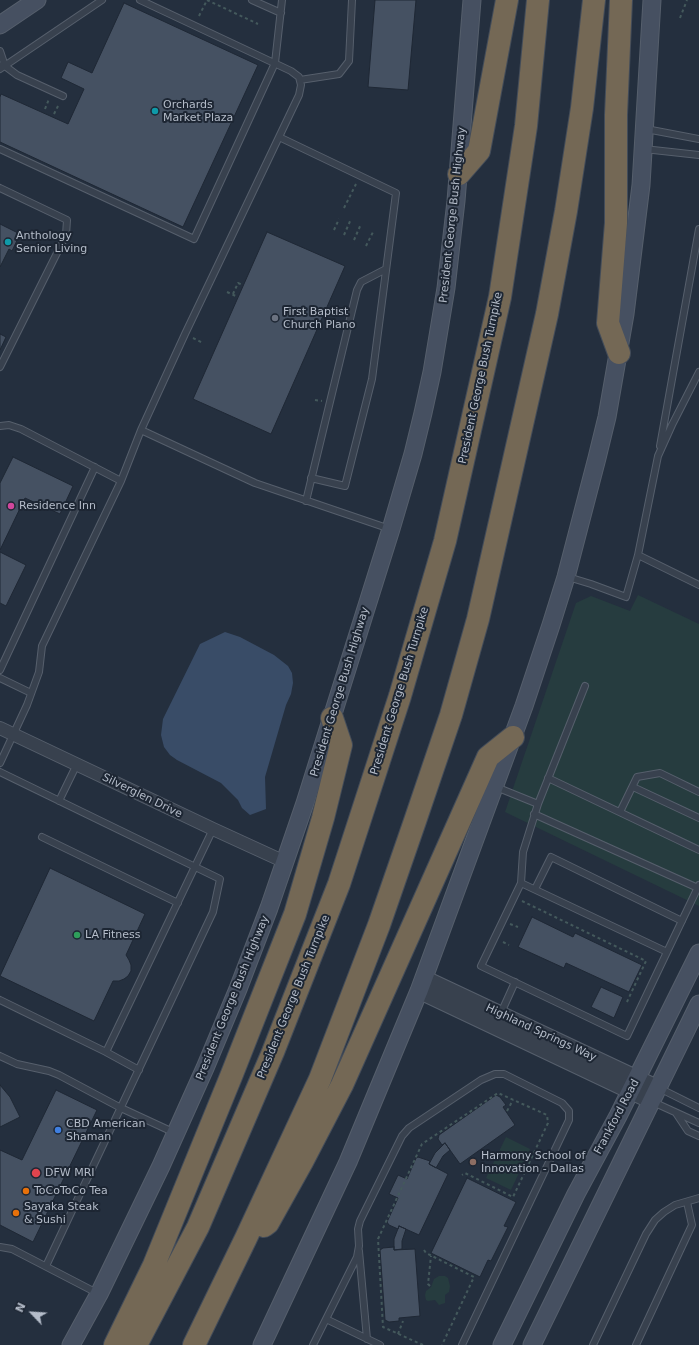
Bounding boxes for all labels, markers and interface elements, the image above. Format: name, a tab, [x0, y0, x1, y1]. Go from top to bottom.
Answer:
place label: Orchards Market Plaza	[163, 98, 233, 124]
marker: Orchards Market Plaza	[150, 106, 160, 116]
street label: President George Bush Highway	[437, 126, 469, 304]
place label: Anthology Senior Living	[16, 229, 87, 255]
marker: Anthology Senior Living	[3, 237, 13, 247]
street label: President George Bush Turnpike	[456, 291, 506, 465]
place label: First Baptist Church Plano	[283, 305, 356, 331]
marker: First Baptist Church Plano	[270, 313, 280, 323]
place label: Residence Inn	[19, 499, 96, 513]
marker: Residence Inn	[6, 501, 16, 511]
street label: President George Bush Turnpike	[368, 605, 432, 777]
street label: President George Bush Highway	[308, 606, 372, 778]
street label: Silverglen Drive	[100, 771, 184, 821]
street label: President George Bush Turnpike	[255, 913, 333, 1081]
street label: President George Bush Highway	[194, 914, 272, 1082]
place label: LA Fitness	[85, 928, 140, 942]
marker: LA Fitness	[72, 930, 82, 940]
street label: Highland Springs Way	[484, 1002, 598, 1064]
street label: Frankford Road	[592, 1077, 642, 1157]
place label: CBD American Shaman	[66, 1117, 146, 1143]
marker: CBD American Shaman	[53, 1125, 63, 1135]
place label: Harmony School of Innovation - Dallas	[481, 1149, 585, 1175]
marker: Harmony School of Innovation - Dallas	[468, 1157, 478, 1167]
place label: DFW MRI	[45, 1166, 95, 1180]
marker: DFW MRI	[30, 1167, 42, 1179]
place label: ToCoToCo Tea	[34, 1184, 108, 1198]
marker: ToCoToCo Tea	[21, 1186, 31, 1196]
place label: Sayaka Steak & Sushi	[24, 1200, 99, 1226]
marker: Sayaka Steak & Sushi	[11, 1208, 21, 1218]
north arrow	[12, 1293, 52, 1333]
text: N	[13, 1301, 29, 1315]

